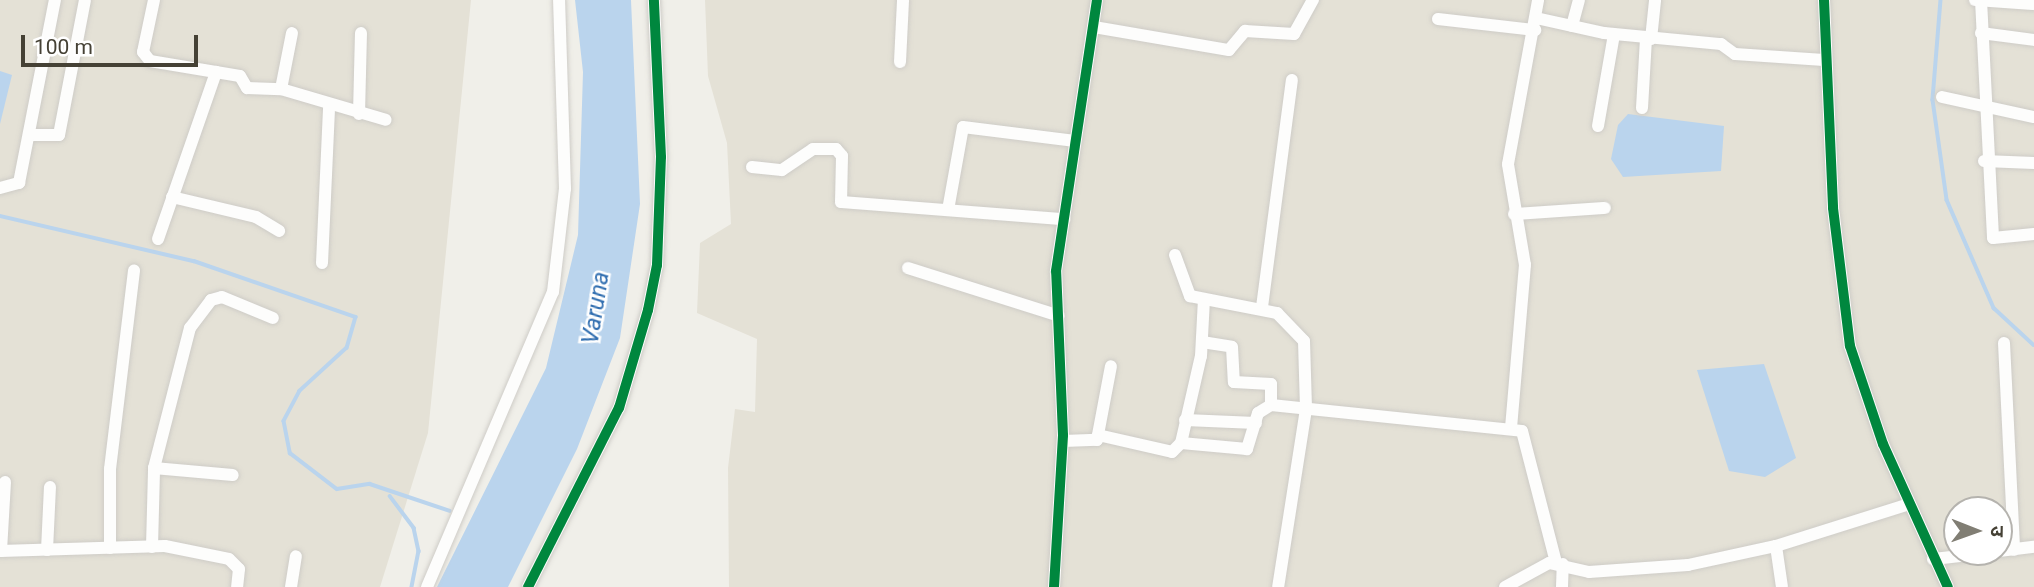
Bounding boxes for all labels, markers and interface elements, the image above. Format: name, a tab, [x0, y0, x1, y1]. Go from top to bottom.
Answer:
scale bar	[24, 21, 201, 65]
text: 100 m	[34, 35, 93, 59]
water label: Varuna	[576, 270, 616, 346]
north arrow	[1943, 496, 2013, 566]
text: उ	[1986, 526, 2009, 537]

